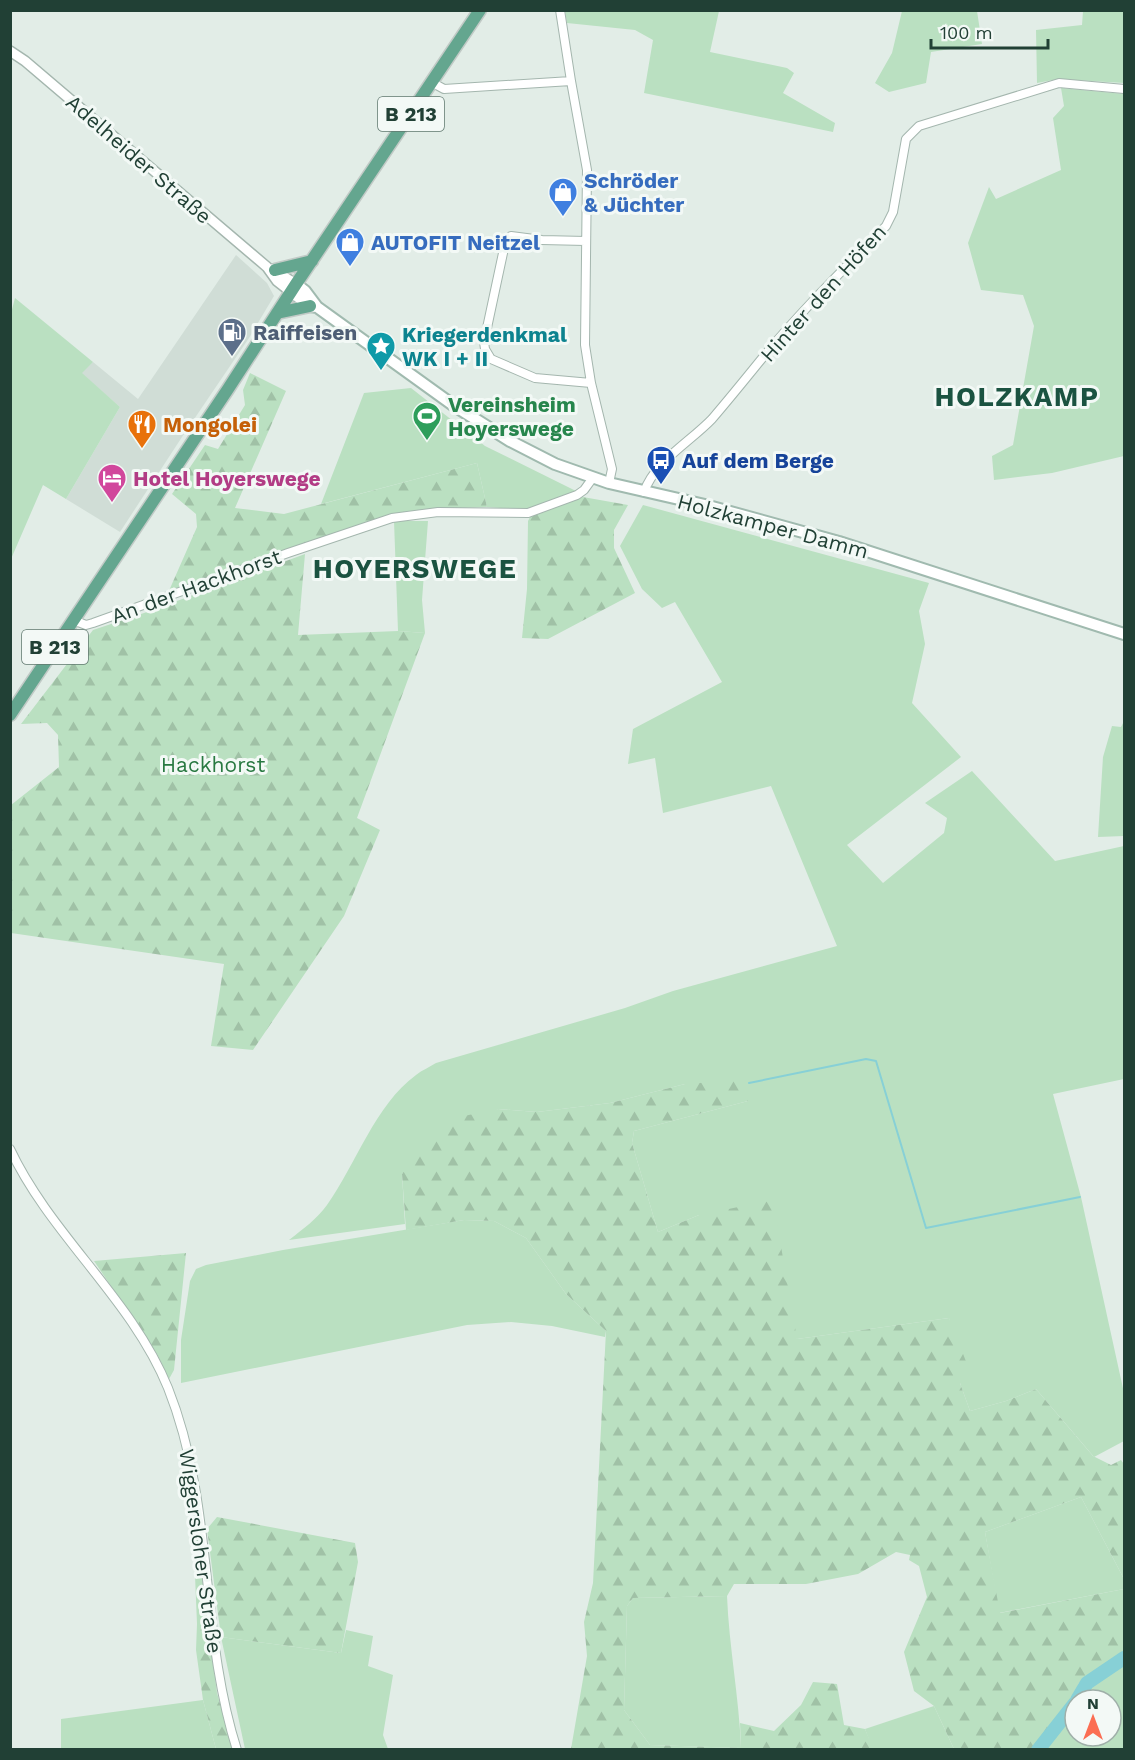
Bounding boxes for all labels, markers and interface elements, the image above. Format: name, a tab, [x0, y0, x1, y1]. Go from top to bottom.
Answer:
scale bar	[931, 12, 1048, 50]
text: 100 m	[940, 22, 993, 43]
street label: Adelheider Straße	[61, 89, 217, 229]
road number: B 213	[378, 97, 444, 131]
place label: Schröder & Jüchter	[584, 168, 684, 217]
shop icon: Schröder & Jüchter	[547, 176, 579, 218]
street label: Hinter den Höfen	[755, 219, 891, 367]
shop icon: AUTOFIT Neitzel	[334, 226, 366, 268]
place label: AUTOFIT Neitzel	[371, 230, 540, 255]
fuel station icon: Raiffeisen	[216, 316, 248, 358]
place label: Raiffeisen	[253, 320, 357, 345]
place label: Kriegerdenkmal WK I + II	[402, 322, 567, 371]
place icon: Kriegerdenkmal WK I + II	[365, 330, 397, 372]
district label: HOLZKAMP	[935, 381, 1099, 413]
place label: Vereinsheim Hoyerswege	[448, 392, 576, 441]
sports icon: Vereinsheim Hoyerswege	[411, 400, 443, 442]
restaurant icon: Mongolei	[126, 408, 158, 450]
place label: Mongolei	[163, 412, 257, 437]
bus stop icon: Auf dem Berge	[645, 444, 677, 486]
place label: Auf dem Berge	[682, 448, 834, 473]
hotel icon: Hotel Hoyerswege	[96, 462, 128, 504]
place label: Hotel Hoyerswege	[133, 466, 321, 491]
street label: Holzkamper Damm	[675, 488, 871, 564]
street label: An der Hackhorst	[108, 544, 285, 628]
district label: HOYERSWEGE	[313, 553, 517, 585]
road number: B 213	[22, 630, 88, 664]
park label: Hackhorst	[161, 752, 265, 777]
street label: Wiggersloher Straße	[174, 1447, 228, 1655]
north arrow	[1063, 1688, 1123, 1748]
text: N	[1087, 1694, 1099, 1713]

